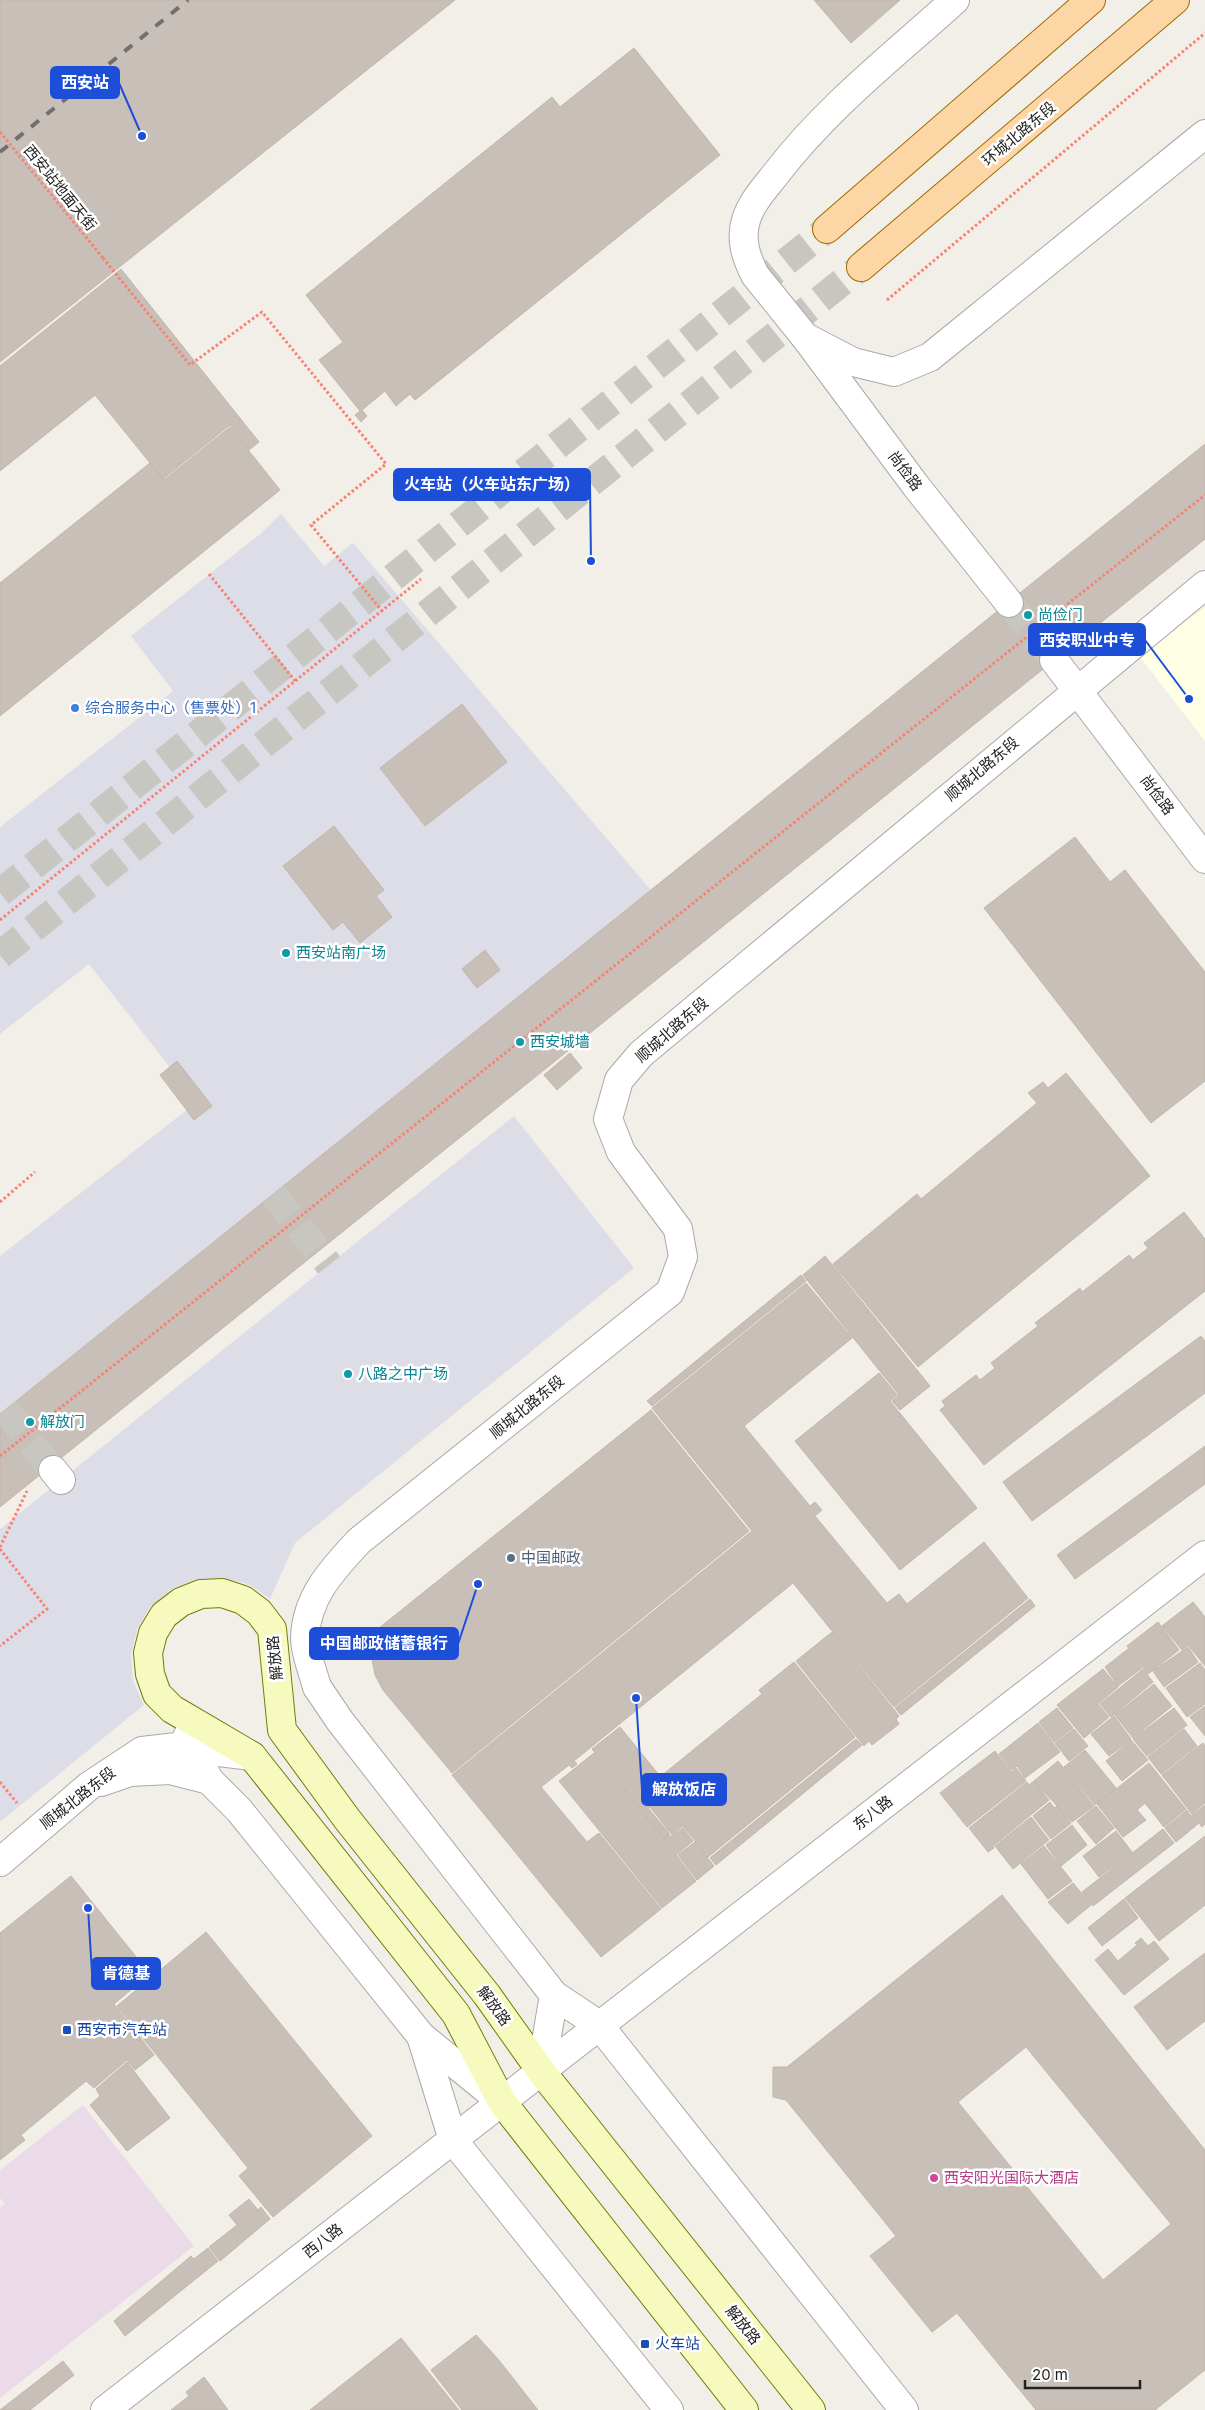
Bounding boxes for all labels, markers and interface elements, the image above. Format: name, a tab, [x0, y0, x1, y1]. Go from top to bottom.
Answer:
callout: 西安站	[51, 67, 119, 98]
text: 西安站	[61, 72, 109, 92]
street label: 环城北路东段	[978, 97, 1059, 170]
street label: 西安站地面天街	[20, 141, 101, 234]
street label: 尚俭路	[884, 447, 927, 494]
callout: 火车站（火车站东广场）	[394, 469, 590, 500]
text: 火车站（火车站东广场）	[404, 474, 580, 494]
place label: 尚俭门	[1038, 605, 1083, 624]
marker: 尚俭门	[1022, 609, 1034, 621]
callout: 西安职业中专	[1029, 624, 1145, 655]
text: 西安职业中专	[1039, 630, 1135, 650]
place label: 综合服务中心（售票处）1	[85, 698, 256, 717]
marker: 综合服务中心（售票处）1	[69, 702, 81, 714]
street label: 顺城北路东段	[941, 732, 1022, 805]
street label: 尚俭路	[1136, 771, 1179, 818]
place label: 西安站南广场	[296, 943, 386, 962]
marker: 西安站南广场	[280, 947, 292, 959]
street label: 顺城北路东段	[631, 993, 712, 1066]
place label: 西安城墙	[530, 1032, 590, 1051]
marker: 西安城墙	[514, 1036, 526, 1048]
place label: 八路之中广场	[358, 1364, 448, 1383]
marker: 八路之中广场	[342, 1368, 354, 1380]
street label: 顺城北路东段	[486, 1371, 568, 1442]
place label: 解放门	[40, 1412, 85, 1431]
marker: 解放门	[24, 1416, 36, 1428]
place label: 中国邮政	[521, 1548, 581, 1567]
marker: 中国邮政	[505, 1552, 517, 1564]
callout: 中国邮政储蓄银行	[310, 1628, 458, 1659]
text: 中国邮政储蓄银行	[320, 1633, 448, 1653]
street label: 解放路	[263, 1635, 286, 1681]
street label: 顺城北路东段	[36, 1762, 119, 1833]
callout: 解放饭店	[642, 1774, 726, 1805]
text: 解放饭店	[652, 1779, 716, 1799]
street label: 东八路	[849, 1791, 896, 1834]
callout: 肯德基	[92, 1958, 160, 1989]
text: 肯德基	[102, 1963, 151, 1983]
street label: 解放路	[473, 1982, 515, 2029]
place label: 西安市汽车站	[77, 2020, 167, 2039]
marker: 西安市汽车站	[61, 2024, 73, 2036]
place label: 西安阳光国际大酒店	[944, 2168, 1079, 2187]
marker: 西安阳光国际大酒店	[928, 2172, 940, 2184]
street label: 西八路	[299, 2219, 346, 2262]
street label: 解放路	[722, 2301, 765, 2348]
place label: 火车站	[655, 2334, 700, 2353]
marker: 火车站	[639, 2338, 651, 2350]
scale bar	[1025, 2358, 1140, 2390]
text: 20 m	[1032, 2365, 1068, 2384]

